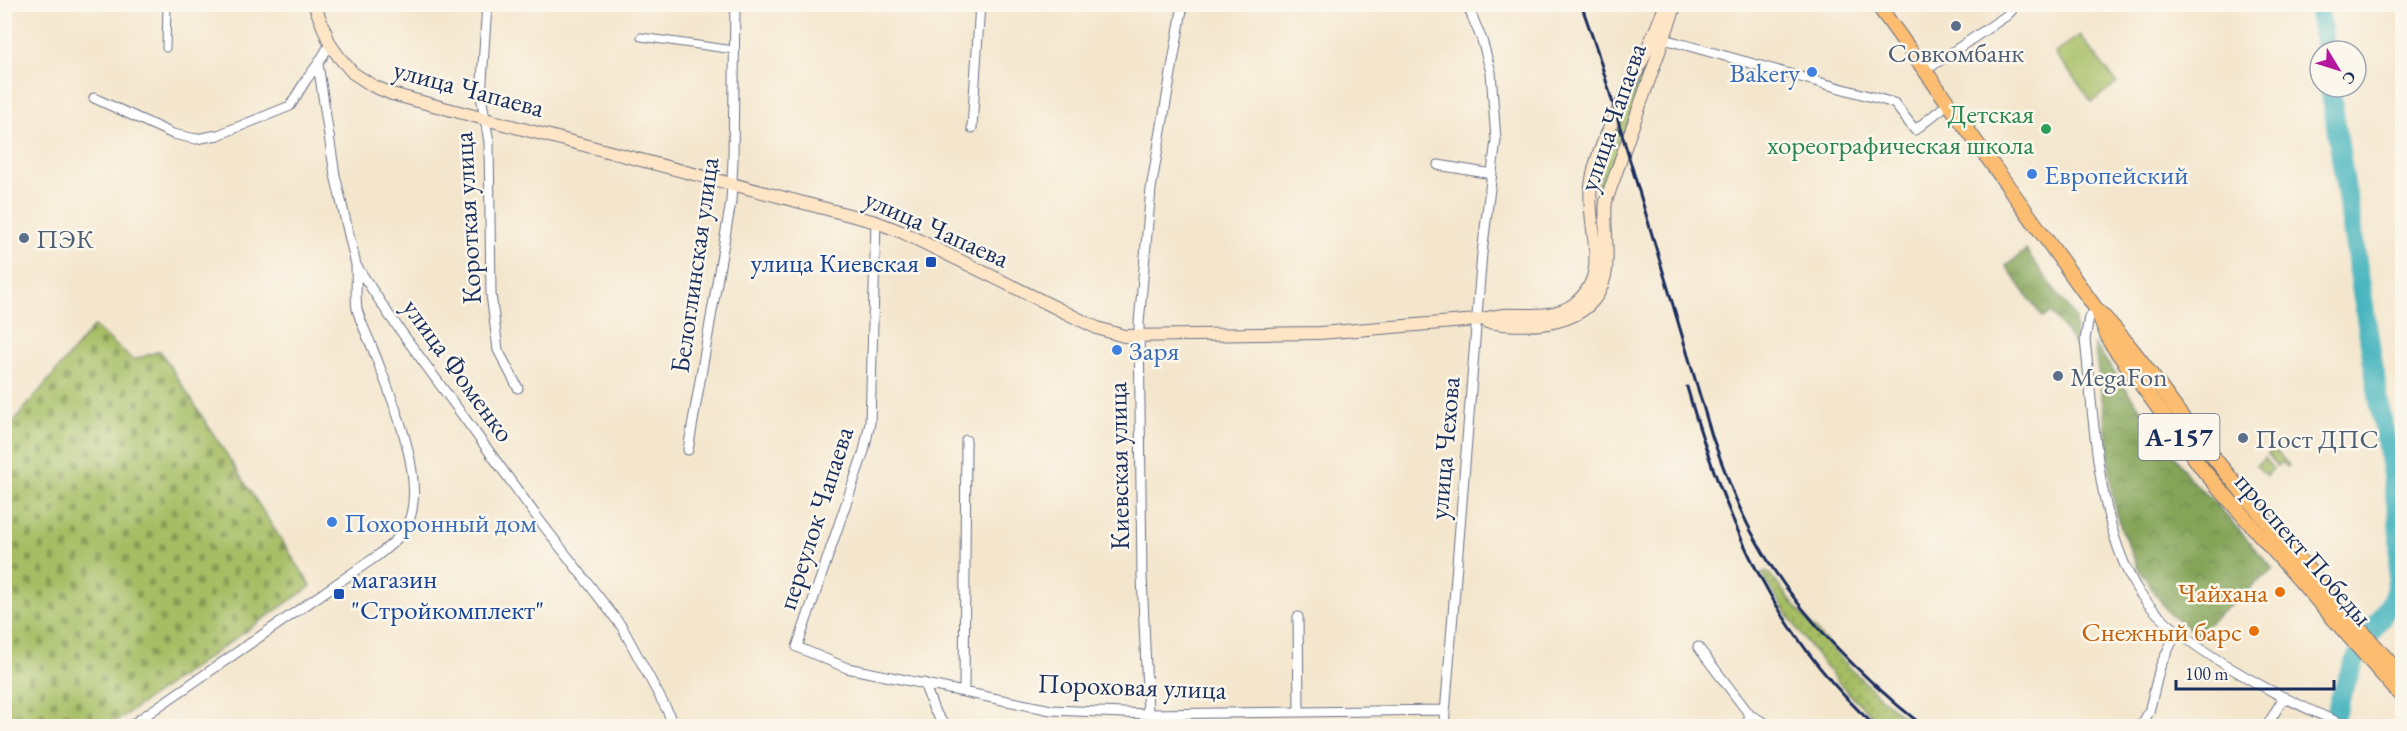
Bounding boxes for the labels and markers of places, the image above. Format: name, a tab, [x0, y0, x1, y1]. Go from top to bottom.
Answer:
marker: Совкомбанк	[1949, 19, 1963, 33]
place label: Совкомбанк	[1888, 35, 2024, 70]
place label: Bakery	[1729, 55, 1800, 90]
marker: Bakery	[1805, 65, 1819, 79]
place label: Детская хореографическая школа	[1767, 96, 2034, 162]
marker: Детская хореографическая школа	[2039, 122, 2053, 136]
place label: Европейский	[2044, 157, 2188, 192]
marker: Европейский	[2025, 167, 2039, 181]
place label: ПЭК	[36, 221, 94, 256]
marker: ПЭК	[17, 231, 31, 245]
place label: улица Киевская	[751, 245, 919, 280]
marker: улица Киевская	[924, 255, 938, 269]
place label: Заря	[1129, 333, 1179, 368]
marker: Заря	[1110, 343, 1124, 357]
place label: MegaFon	[2070, 359, 2167, 394]
marker: MegaFon	[2051, 369, 2065, 383]
place label: Пост ДПС	[2255, 421, 2379, 456]
marker: Пост ДПС	[2236, 431, 2250, 445]
place label: Похоронный дом	[344, 505, 537, 540]
marker: Похоронный дом	[325, 515, 339, 529]
place label: магазин "Стройкомплект"	[351, 561, 544, 627]
place label: Чайхана	[2178, 575, 2268, 610]
marker: Чайхана	[2273, 585, 2287, 599]
marker: магазин "Стройкомплект"	[332, 587, 346, 601]
place label: Снежный барс	[2081, 614, 2242, 649]
marker: Снежный барс	[2247, 624, 2261, 638]

